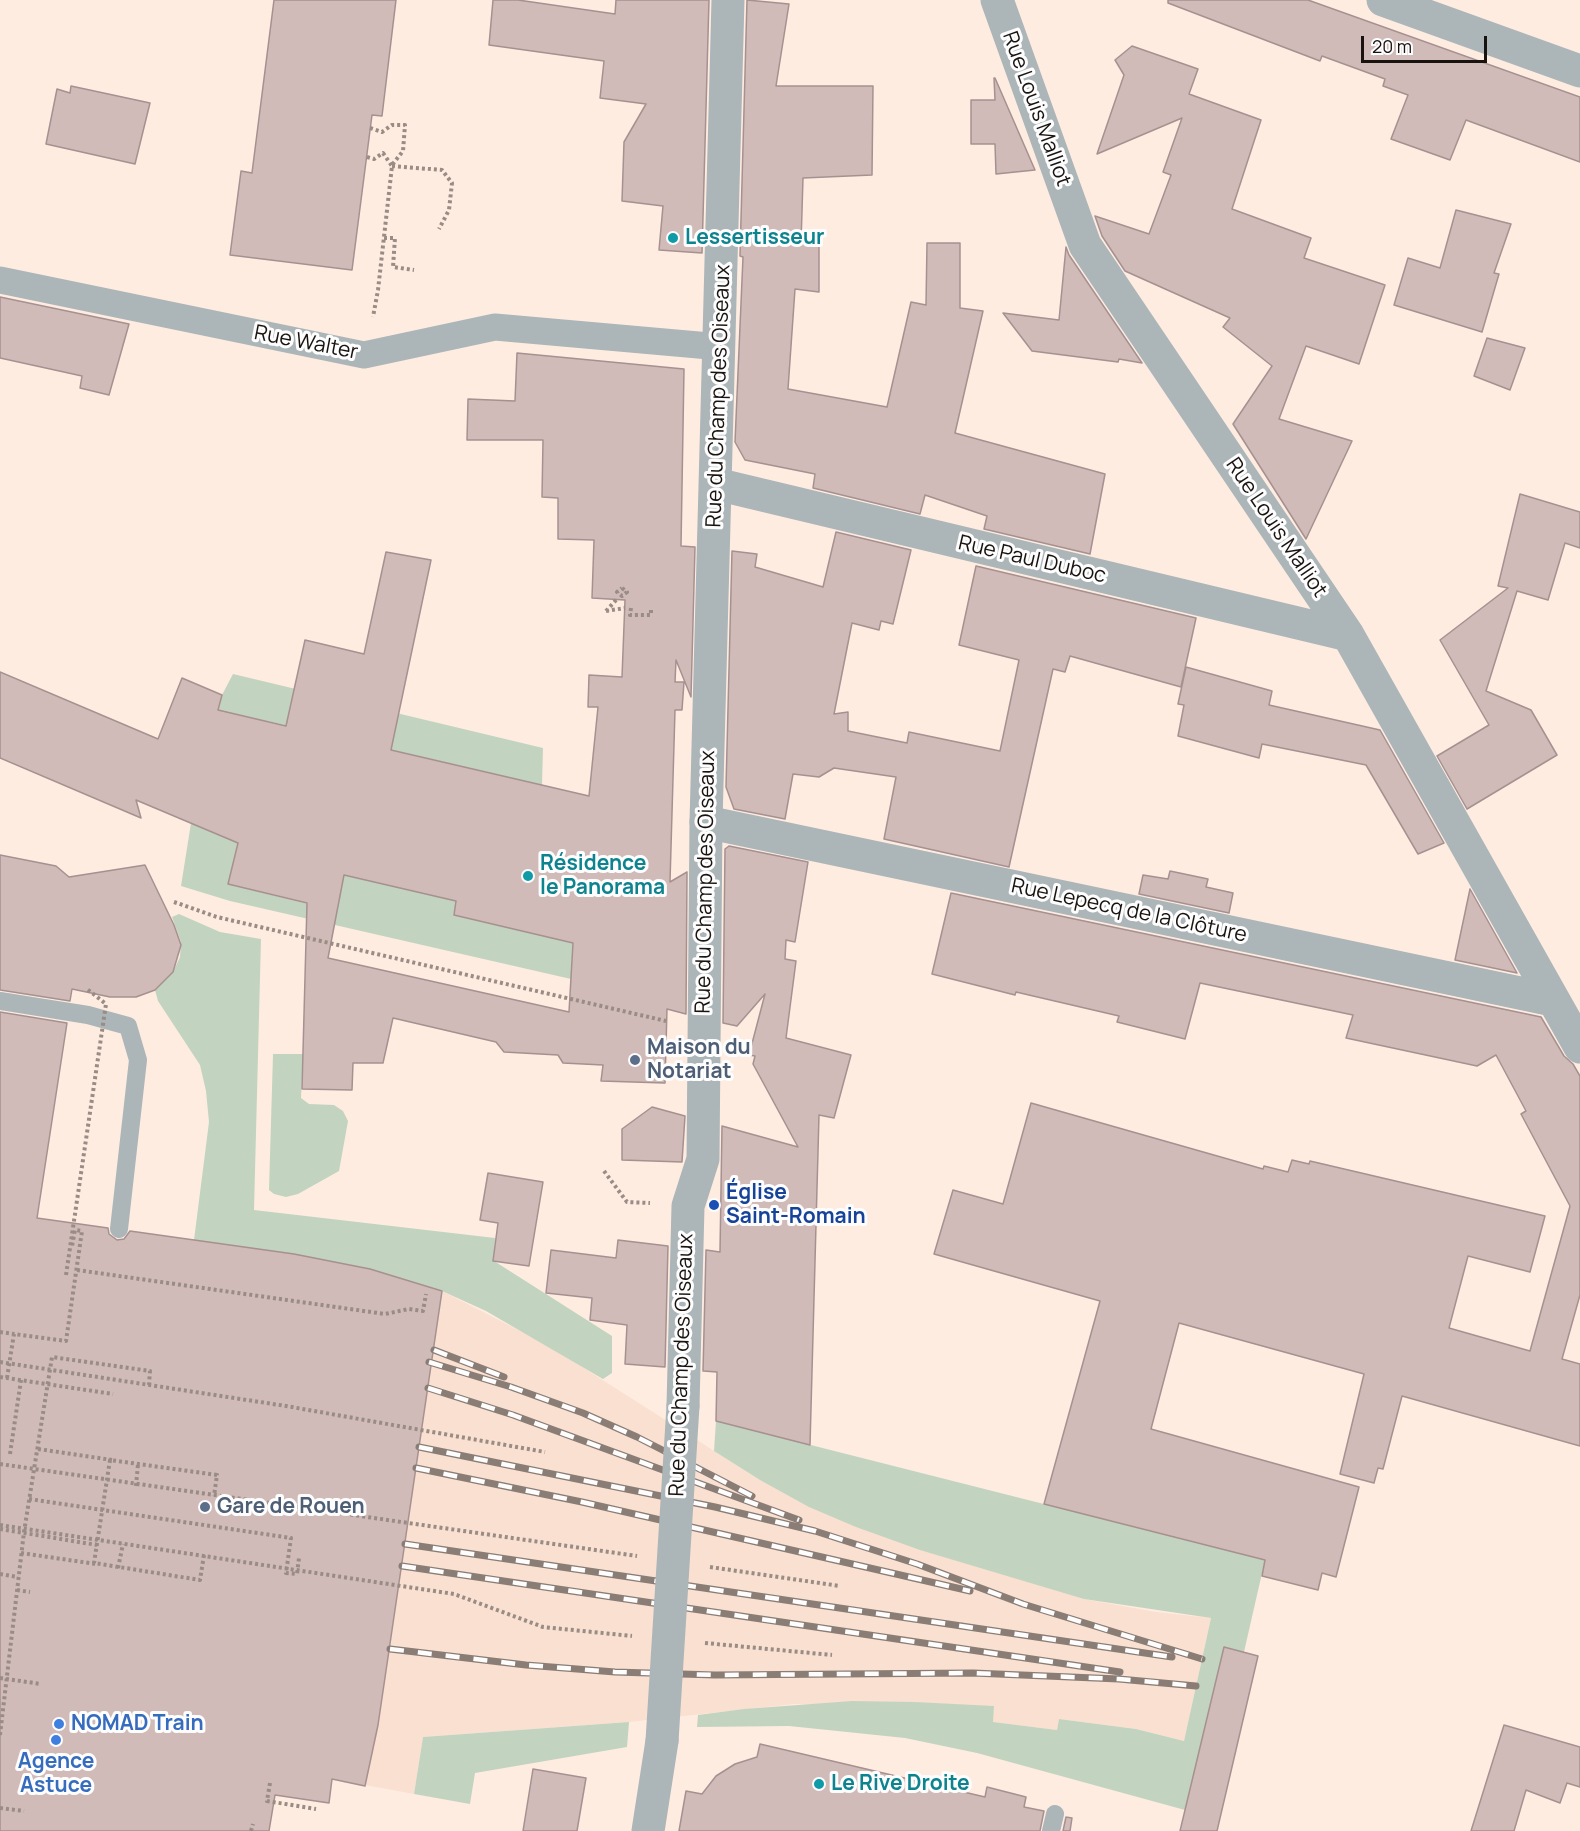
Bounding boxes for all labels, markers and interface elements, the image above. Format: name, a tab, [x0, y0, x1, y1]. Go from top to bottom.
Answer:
scale bar	[1364, 24, 1490, 62]
street label: Rue Louis Malliot	[996, 28, 1076, 190]
text: 20 m	[1372, 34, 1412, 58]
place label: Lessertisseur	[685, 225, 824, 251]
marker: Lessertisseur	[666, 231, 680, 245]
street label: Rue du Champ des Oiseaux	[702, 264, 736, 528]
street label: Rue Walter	[252, 321, 360, 365]
street label: Rue Louis Malliot	[1220, 453, 1332, 603]
street label: Rue Paul Duboc	[956, 531, 1108, 589]
street label: Rue du Champ des Oiseaux	[691, 750, 721, 1014]
place label: Résidence le Panorama	[540, 851, 665, 901]
marker: Résidence le Panorama	[521, 869, 535, 883]
street label: Rue Lepecq de la Clôture	[1009, 874, 1249, 948]
place label: Maison du Notariat	[647, 1035, 751, 1085]
marker: Maison du Notariat	[628, 1053, 642, 1067]
place label: Église Saint-Romain	[726, 1180, 866, 1230]
marker: Église Saint-Romain	[707, 1198, 721, 1212]
street label: Rue du Champ des Oiseaux	[665, 1233, 699, 1497]
place label: Gare de Rouen	[217, 1494, 365, 1520]
marker: Gare de Rouen	[198, 1500, 212, 1514]
place label: NOMAD Train	[71, 1711, 204, 1737]
marker: NOMAD Train	[52, 1717, 66, 1731]
marker: Agence Astuce	[49, 1733, 63, 1747]
place label: Agence Astuce	[18, 1749, 94, 1799]
place label: Le Rive Droite	[831, 1771, 970, 1797]
marker: Le Rive Droite	[812, 1777, 826, 1791]

